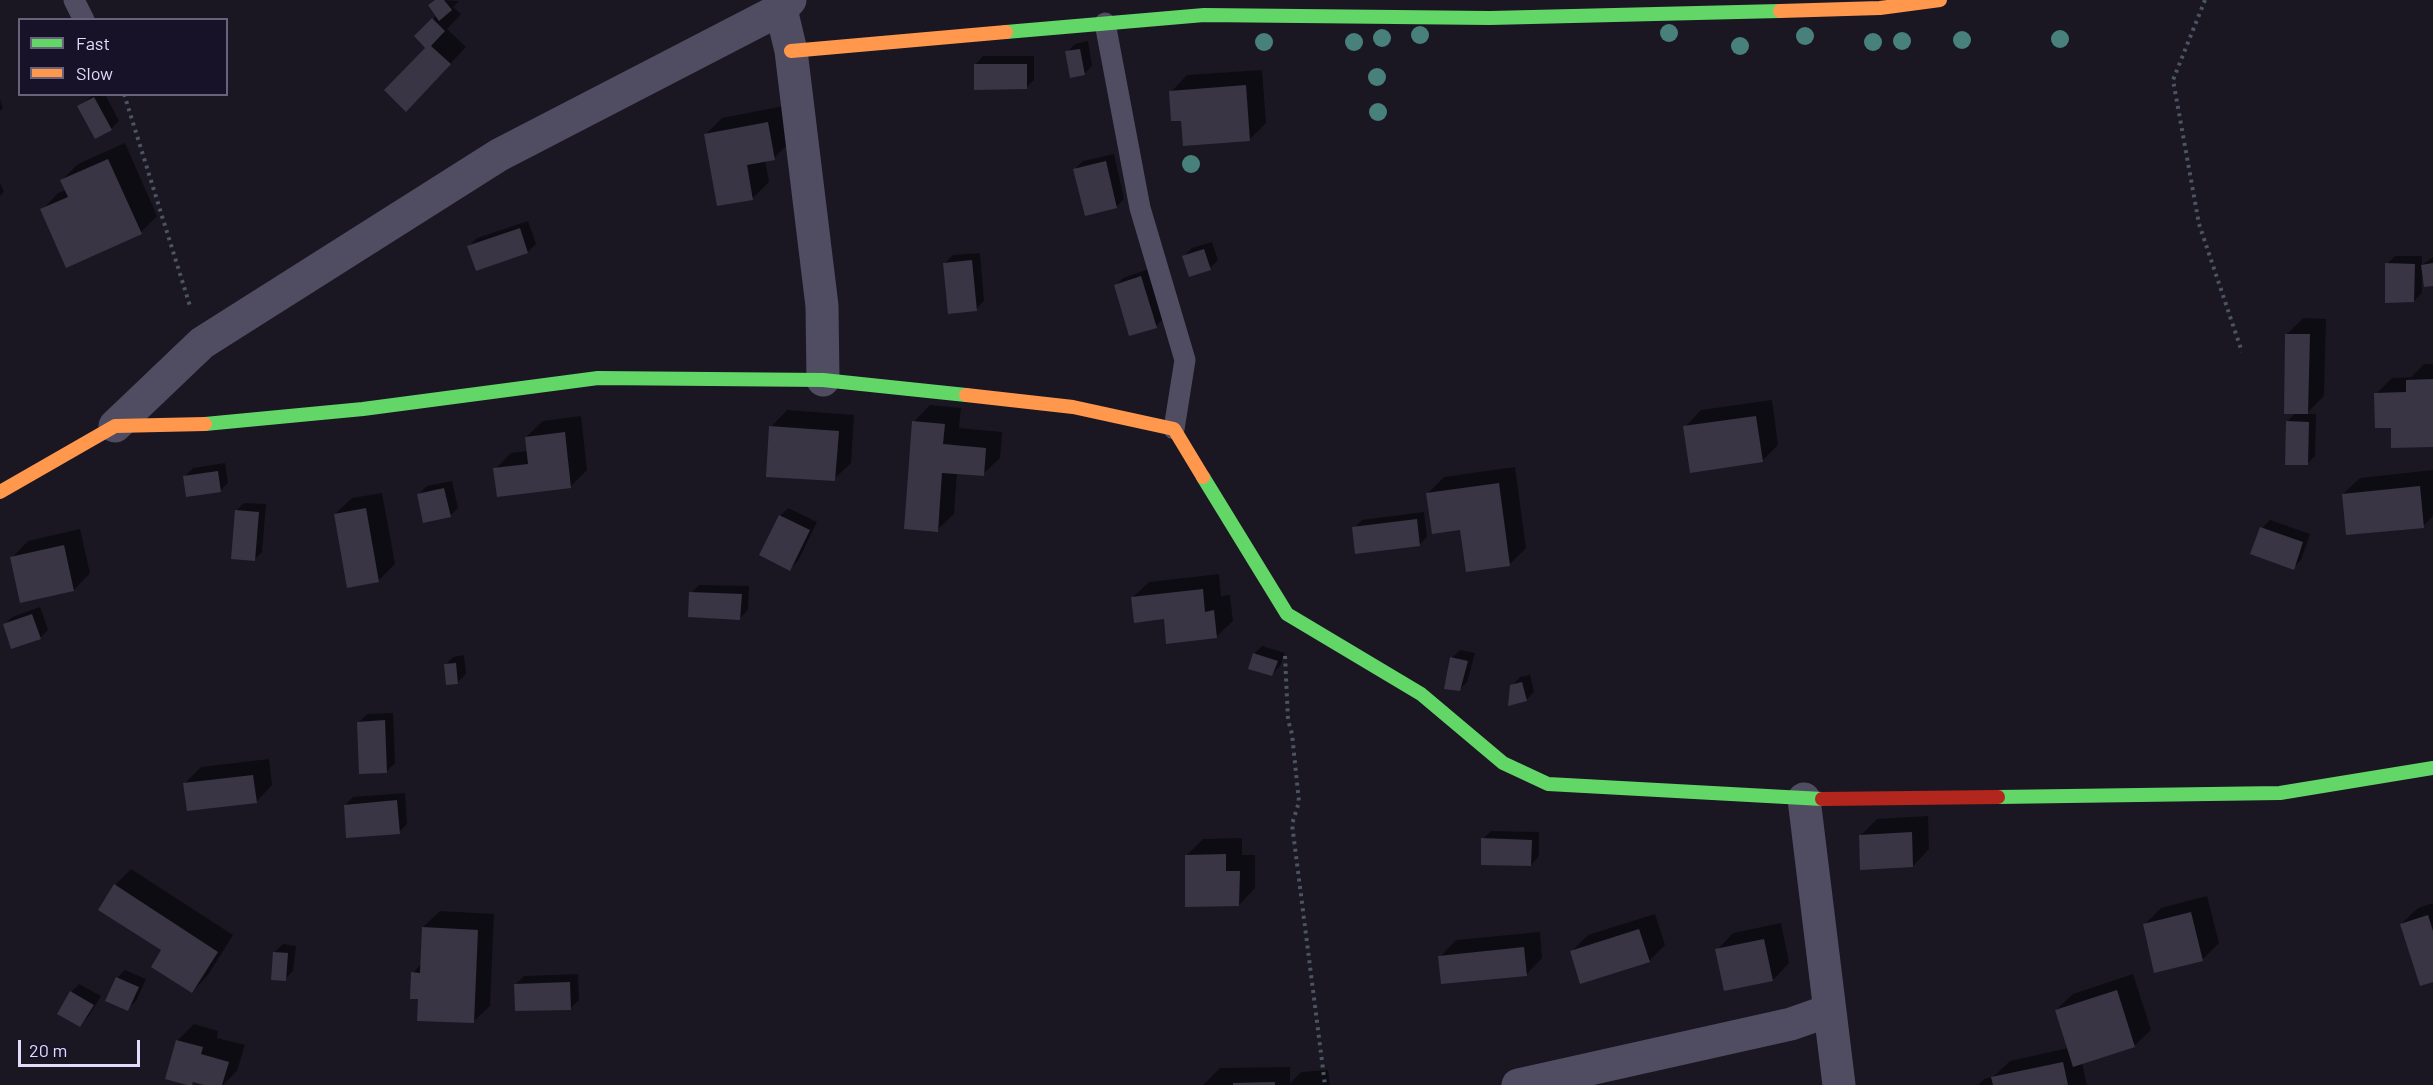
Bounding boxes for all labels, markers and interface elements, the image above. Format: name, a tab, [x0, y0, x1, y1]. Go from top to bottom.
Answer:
legend	[18, 18, 228, 96]
text: Fast	[76, 32, 110, 54]
text: Slow	[76, 62, 113, 84]
scale bar	[21, 1028, 142, 1066]
text: 20 m	[29, 1039, 67, 1061]

